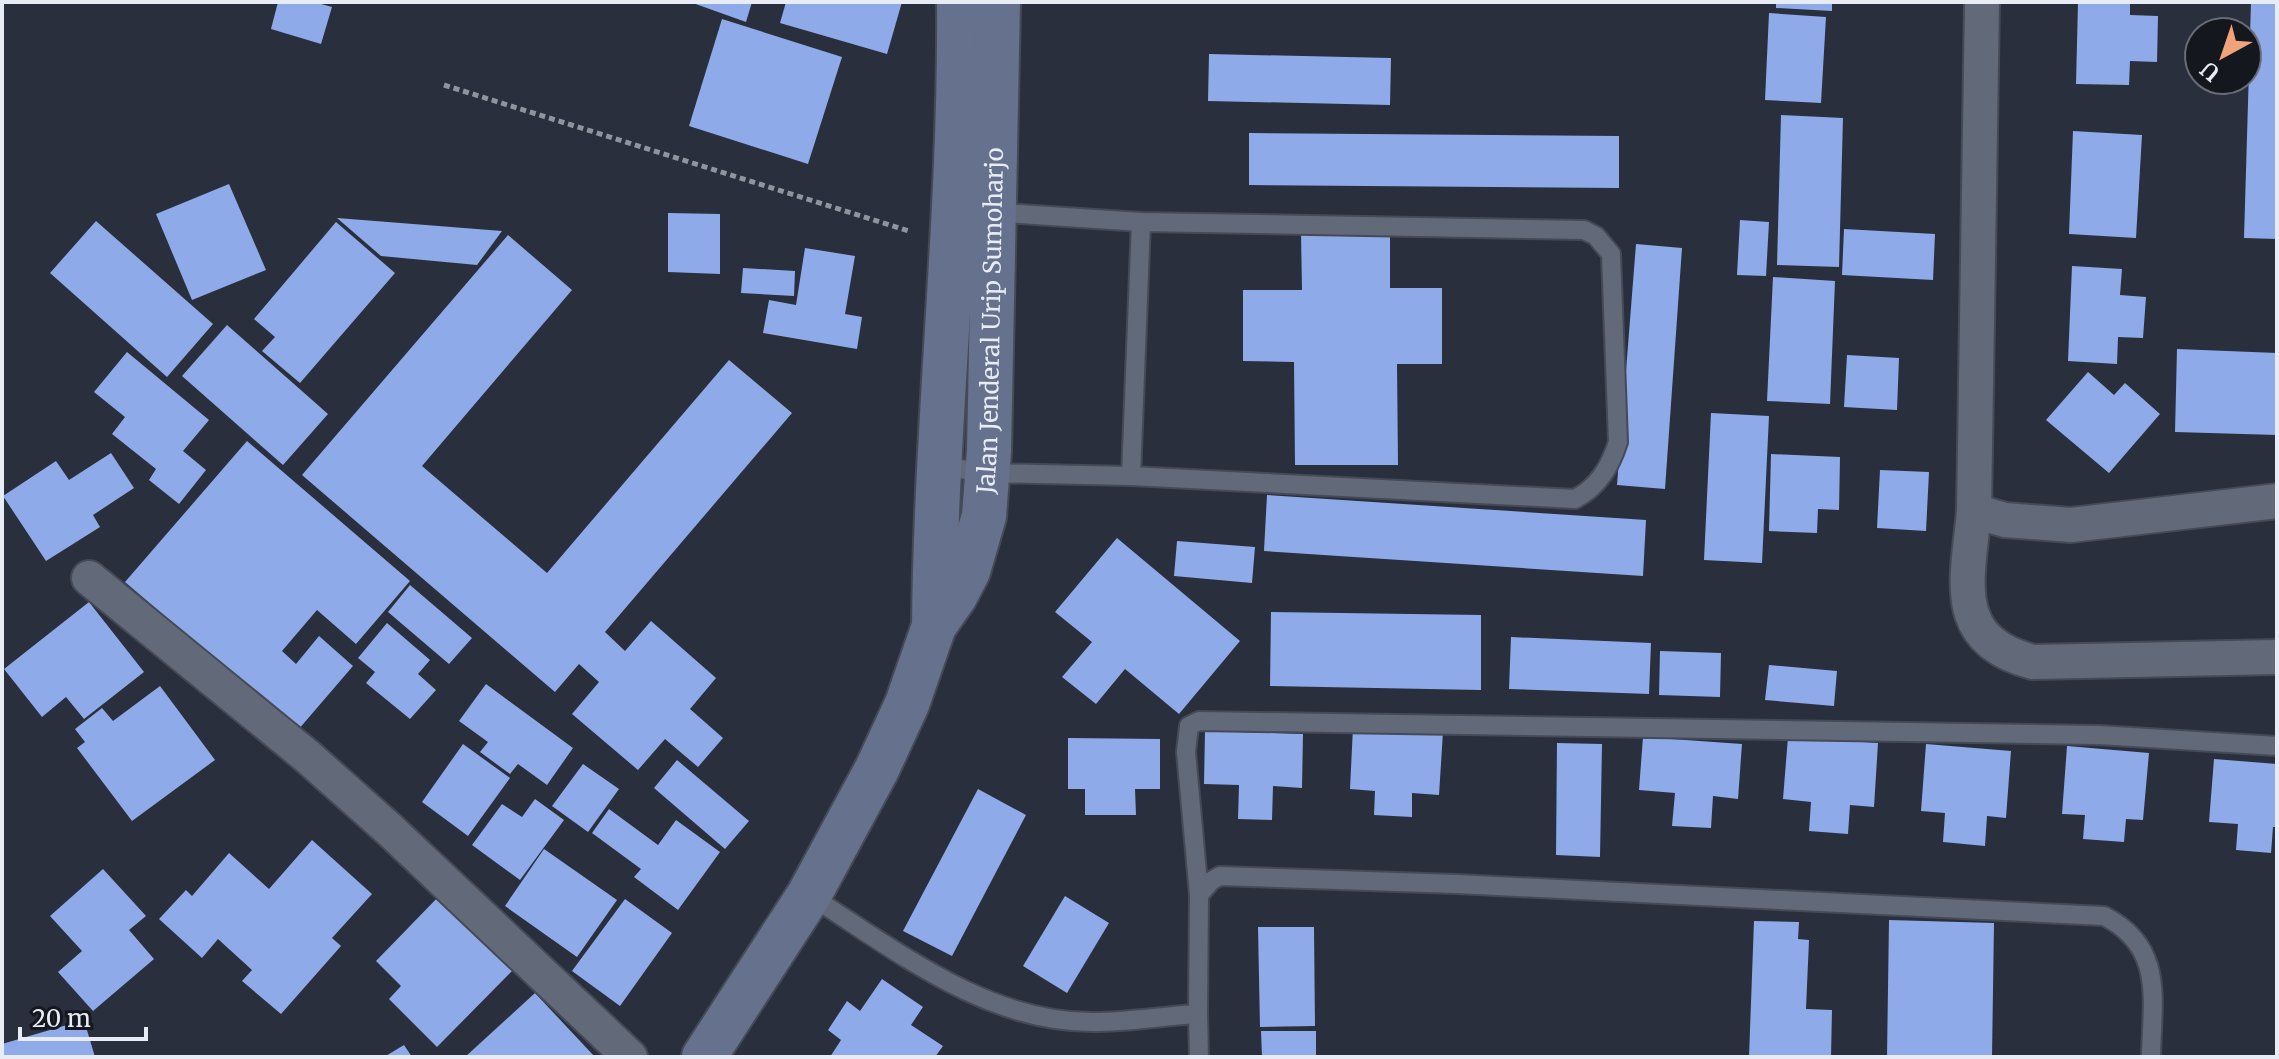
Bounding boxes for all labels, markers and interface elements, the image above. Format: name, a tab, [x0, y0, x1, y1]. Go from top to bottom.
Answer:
north arrow	[2183, 16, 2263, 96]
text: U	[2194, 55, 2225, 87]
street label: Jalan Jenderal Urip Sumoharjo	[970, 147, 1010, 496]
scale bar	[20, 991, 146, 1041]
text: 20 m	[32, 1003, 91, 1034]

